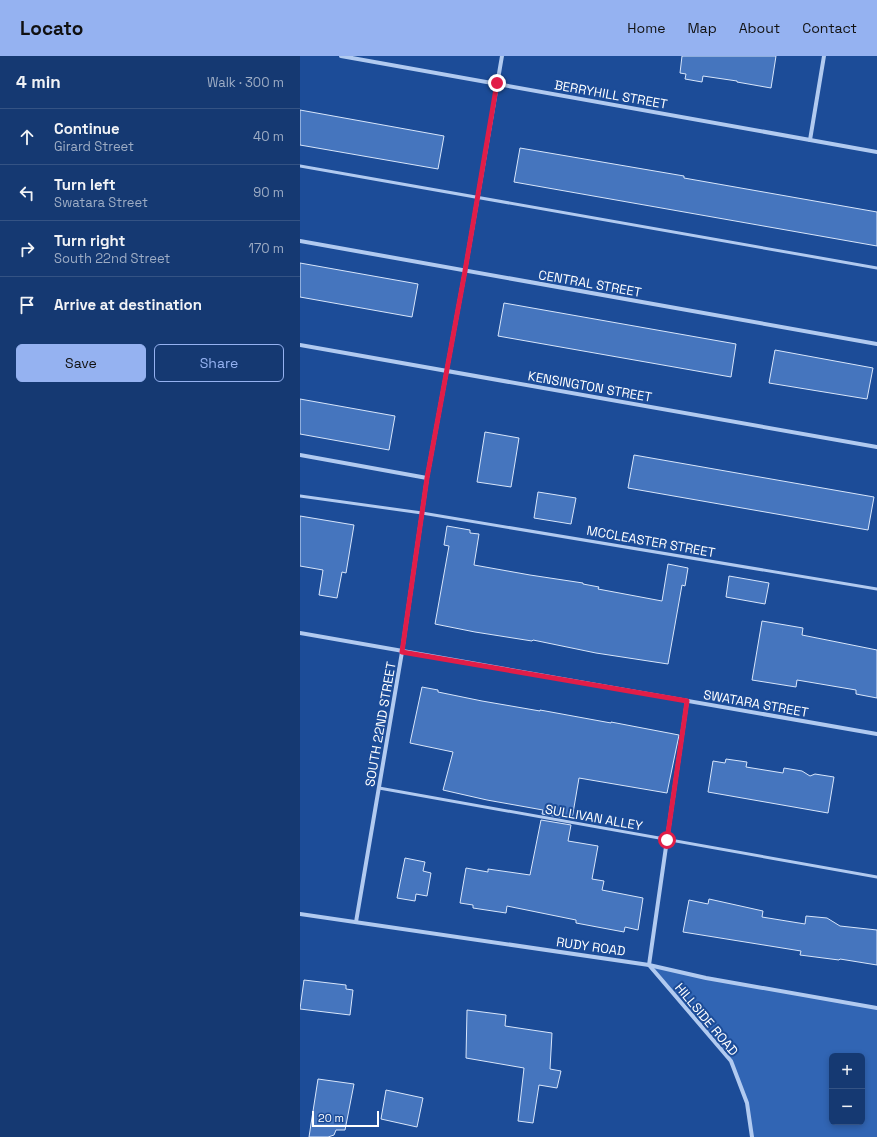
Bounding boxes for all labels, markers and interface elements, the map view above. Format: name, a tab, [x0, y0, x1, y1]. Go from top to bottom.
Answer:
text: Locato	[20, 16, 83, 41]
text: Home	[627, 19, 665, 37]
text: Map	[687, 19, 717, 37]
text: About	[739, 19, 780, 37]
text: Contact	[802, 19, 857, 37]
text: 4 min	[16, 71, 61, 93]
text: Walk · 300 m	[207, 74, 284, 91]
route end	[488, 74, 506, 92]
street label: BERRYHILL STREET	[553, 76, 669, 113]
text: Continue	[54, 119, 120, 138]
icon: ahead	[16, 126, 38, 148]
text: 40 m	[253, 128, 284, 145]
text: Girard Street	[54, 138, 134, 155]
text: Turn left	[54, 175, 116, 194]
icon: left	[16, 182, 38, 204]
text: 90 m	[253, 184, 284, 201]
text: Swatara Street	[54, 194, 148, 211]
text: Turn right	[54, 231, 125, 250]
icon: right	[16, 238, 38, 260]
text: 170 m	[248, 240, 284, 257]
text: South 22nd Street	[54, 250, 170, 267]
street label: CENTRAL STREET	[537, 266, 643, 301]
icon: arrive	[16, 294, 38, 316]
text: Arrive at destination	[54, 295, 202, 314]
button: Save	[16, 344, 146, 382]
button: Share	[154, 344, 284, 382]
street label: KENSINGTON STREET	[527, 367, 654, 406]
street label: MCCLEASTER STREET	[585, 522, 717, 561]
street label: SOUTH 22ND STREET	[361, 660, 400, 788]
street label: SWATARA STREET	[702, 686, 810, 721]
street label: SULLIVAN ALLEY	[544, 801, 644, 834]
route start	[658, 831, 676, 849]
street label: RUDY ROAD	[555, 933, 627, 960]
street label: HILLSIDE ROAD	[671, 979, 742, 1059]
map controls	[829, 1053, 865, 1125]
button: +	[829, 1053, 865, 1089]
button: −	[829, 1089, 865, 1125]
scale bar	[312, 1109, 379, 1128]
text: 20 m	[318, 1111, 344, 1125]

